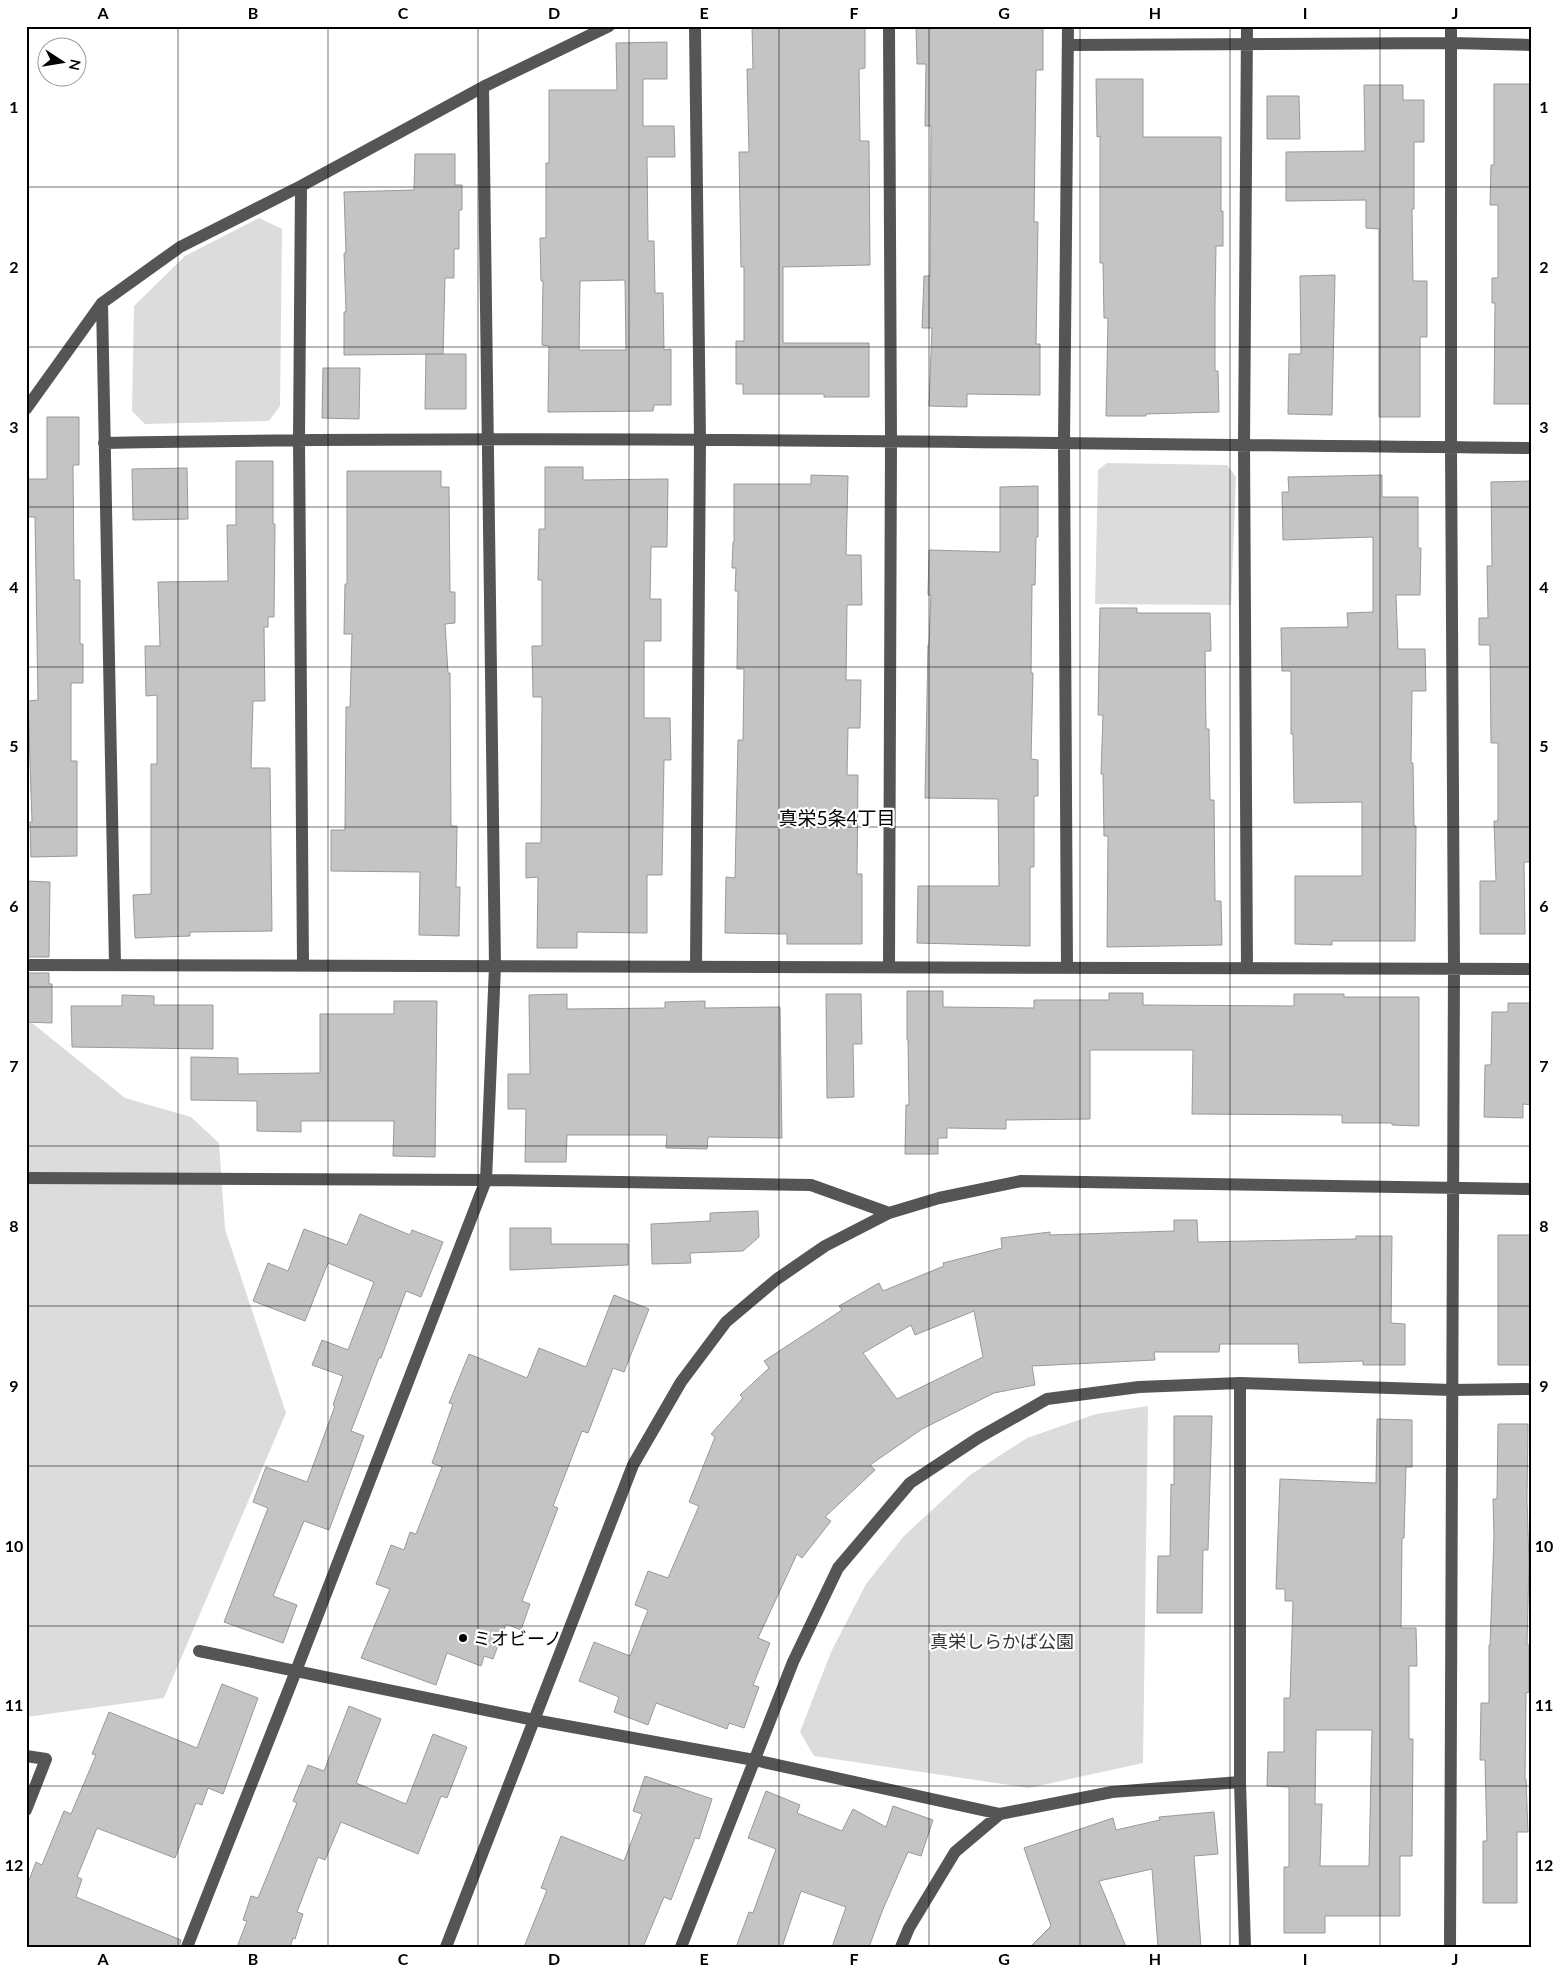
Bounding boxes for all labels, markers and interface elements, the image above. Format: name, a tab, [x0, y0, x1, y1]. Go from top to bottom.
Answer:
text: A	[96, 3, 109, 22]
text: B	[248, 3, 258, 22]
text: C	[398, 3, 409, 22]
text: D	[548, 3, 560, 22]
text: E	[699, 3, 709, 22]
text: F	[849, 3, 859, 22]
text: G	[998, 3, 1010, 22]
text: H	[1149, 3, 1161, 22]
text: I	[1303, 3, 1307, 22]
text: J	[1452, 3, 1458, 22]
north arrow	[38, 38, 88, 88]
text: N	[66, 58, 85, 72]
text: 1	[9, 97, 19, 116]
text: 1	[1539, 97, 1549, 116]
text: 2	[9, 257, 19, 276]
text: 2	[1539, 257, 1549, 276]
text: 3	[9, 417, 19, 436]
text: 3	[1539, 417, 1549, 436]
text: 4	[9, 577, 19, 596]
text: 4	[1539, 577, 1549, 596]
text: 5	[9, 736, 19, 755]
text: 5	[1539, 736, 1549, 755]
district label: 真栄5条4丁目	[778, 806, 896, 829]
text: 6	[9, 896, 19, 915]
text: 6	[1539, 896, 1549, 915]
text: 7	[9, 1056, 19, 1075]
text: 7	[1539, 1056, 1549, 1075]
text: 8	[9, 1216, 19, 1235]
text: 8	[1539, 1216, 1549, 1235]
text: 9	[9, 1376, 19, 1395]
text: 9	[1539, 1376, 1549, 1395]
text: 10	[5, 1536, 23, 1555]
text: 10	[1535, 1536, 1553, 1555]
place label: ミオビーノ	[473, 1627, 562, 1649]
park label: 真栄しらかば公園	[930, 1630, 1074, 1652]
marker: ミオビーノ	[457, 1632, 469, 1644]
text: 11	[5, 1695, 23, 1714]
text: 11	[1535, 1695, 1553, 1714]
text: 12	[5, 1855, 23, 1874]
text: 12	[1535, 1855, 1553, 1874]
text: A	[96, 1949, 109, 1968]
text: B	[248, 1949, 258, 1968]
text: C	[398, 1949, 409, 1968]
text: D	[548, 1949, 560, 1968]
text: E	[699, 1949, 709, 1968]
text: F	[849, 1949, 859, 1968]
text: G	[998, 1949, 1010, 1968]
text: H	[1149, 1949, 1161, 1968]
text: I	[1303, 1949, 1307, 1968]
text: J	[1452, 1949, 1458, 1968]

